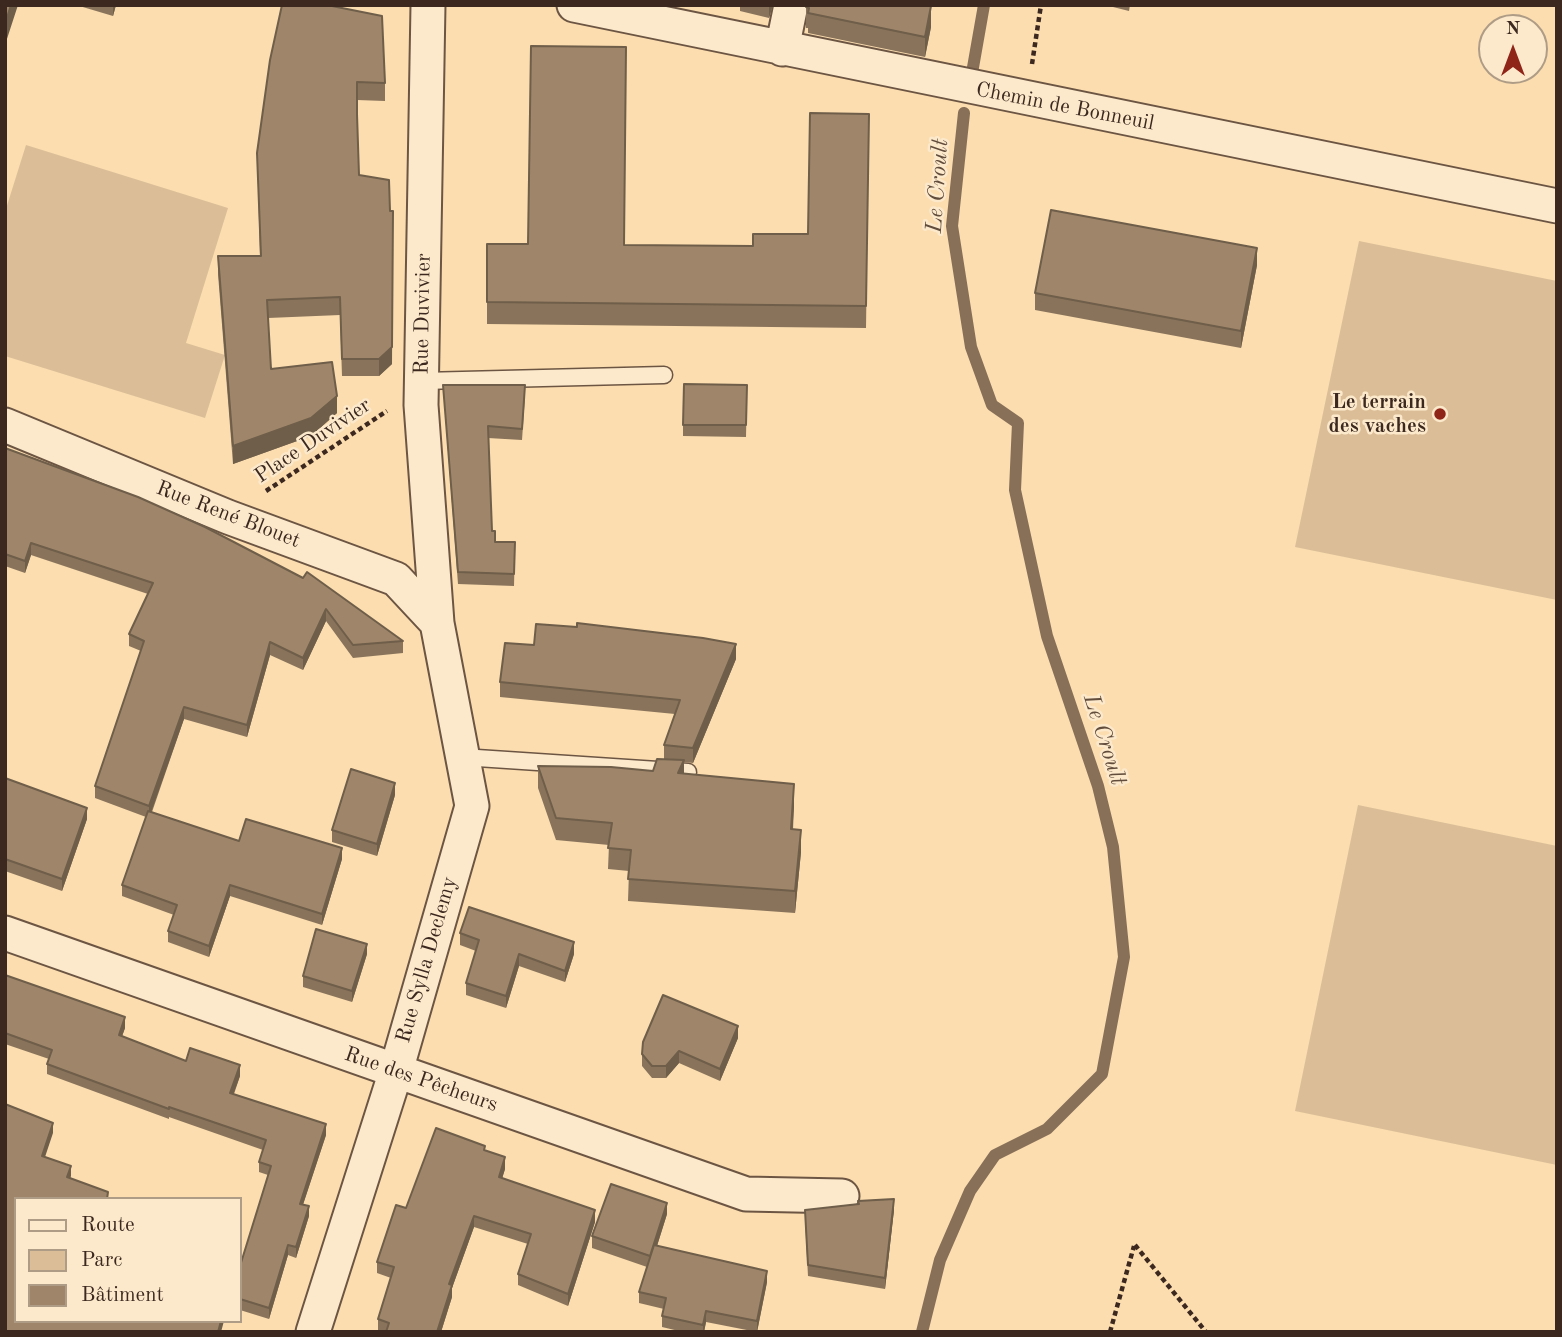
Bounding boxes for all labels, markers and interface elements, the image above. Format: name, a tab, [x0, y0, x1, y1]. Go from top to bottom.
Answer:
north arrow	[1478, 14, 1548, 84]
text: N	[1506, 20, 1520, 39]
street label: Chemin de Bonneuil	[974, 77, 1156, 137]
water label: Le Croult	[921, 138, 955, 234]
street label: Rue Duvivier	[409, 253, 437, 375]
place label: Le terrain des vaches	[1328, 389, 1426, 439]
street label: Place Duvivier	[250, 393, 376, 489]
marker: Le terrain des vaches	[1432, 406, 1448, 422]
street label: Rue René Blouet	[152, 476, 304, 554]
water label: Le Croult	[1076, 691, 1132, 789]
street label: Rue Sylla Declemy	[391, 874, 463, 1046]
street label: Rue des Pêcheurs	[341, 1042, 501, 1118]
legend	[14, 1197, 242, 1323]
text: Route	[81, 1215, 135, 1236]
text: Parc	[81, 1250, 123, 1271]
text: Bâtiment	[81, 1285, 164, 1306]

